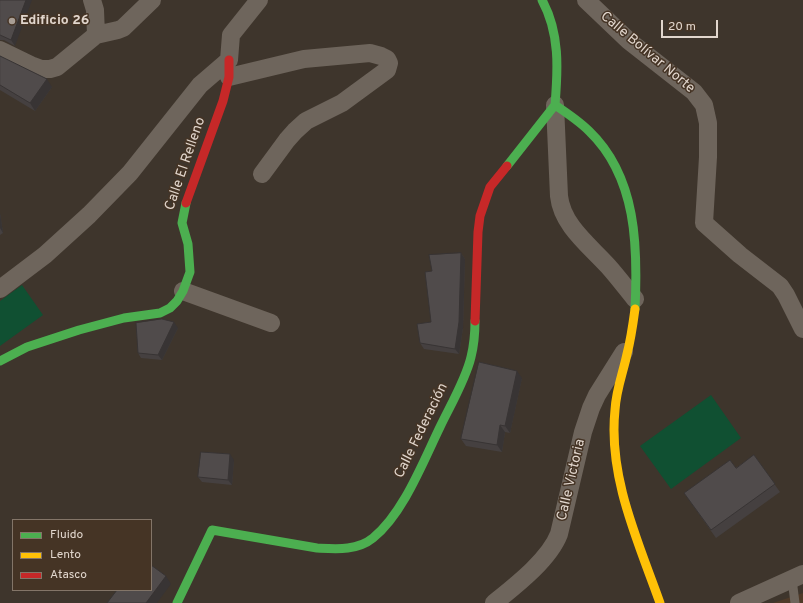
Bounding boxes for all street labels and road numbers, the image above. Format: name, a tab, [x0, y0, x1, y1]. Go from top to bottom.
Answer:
street label: Calle Bolívar Norte	[596, 9, 698, 97]
street label: Calle El Relleno	[162, 115, 210, 213]
street label: Calle Federación	[392, 381, 452, 481]
street label: Calle Victoria	[554, 438, 590, 522]

